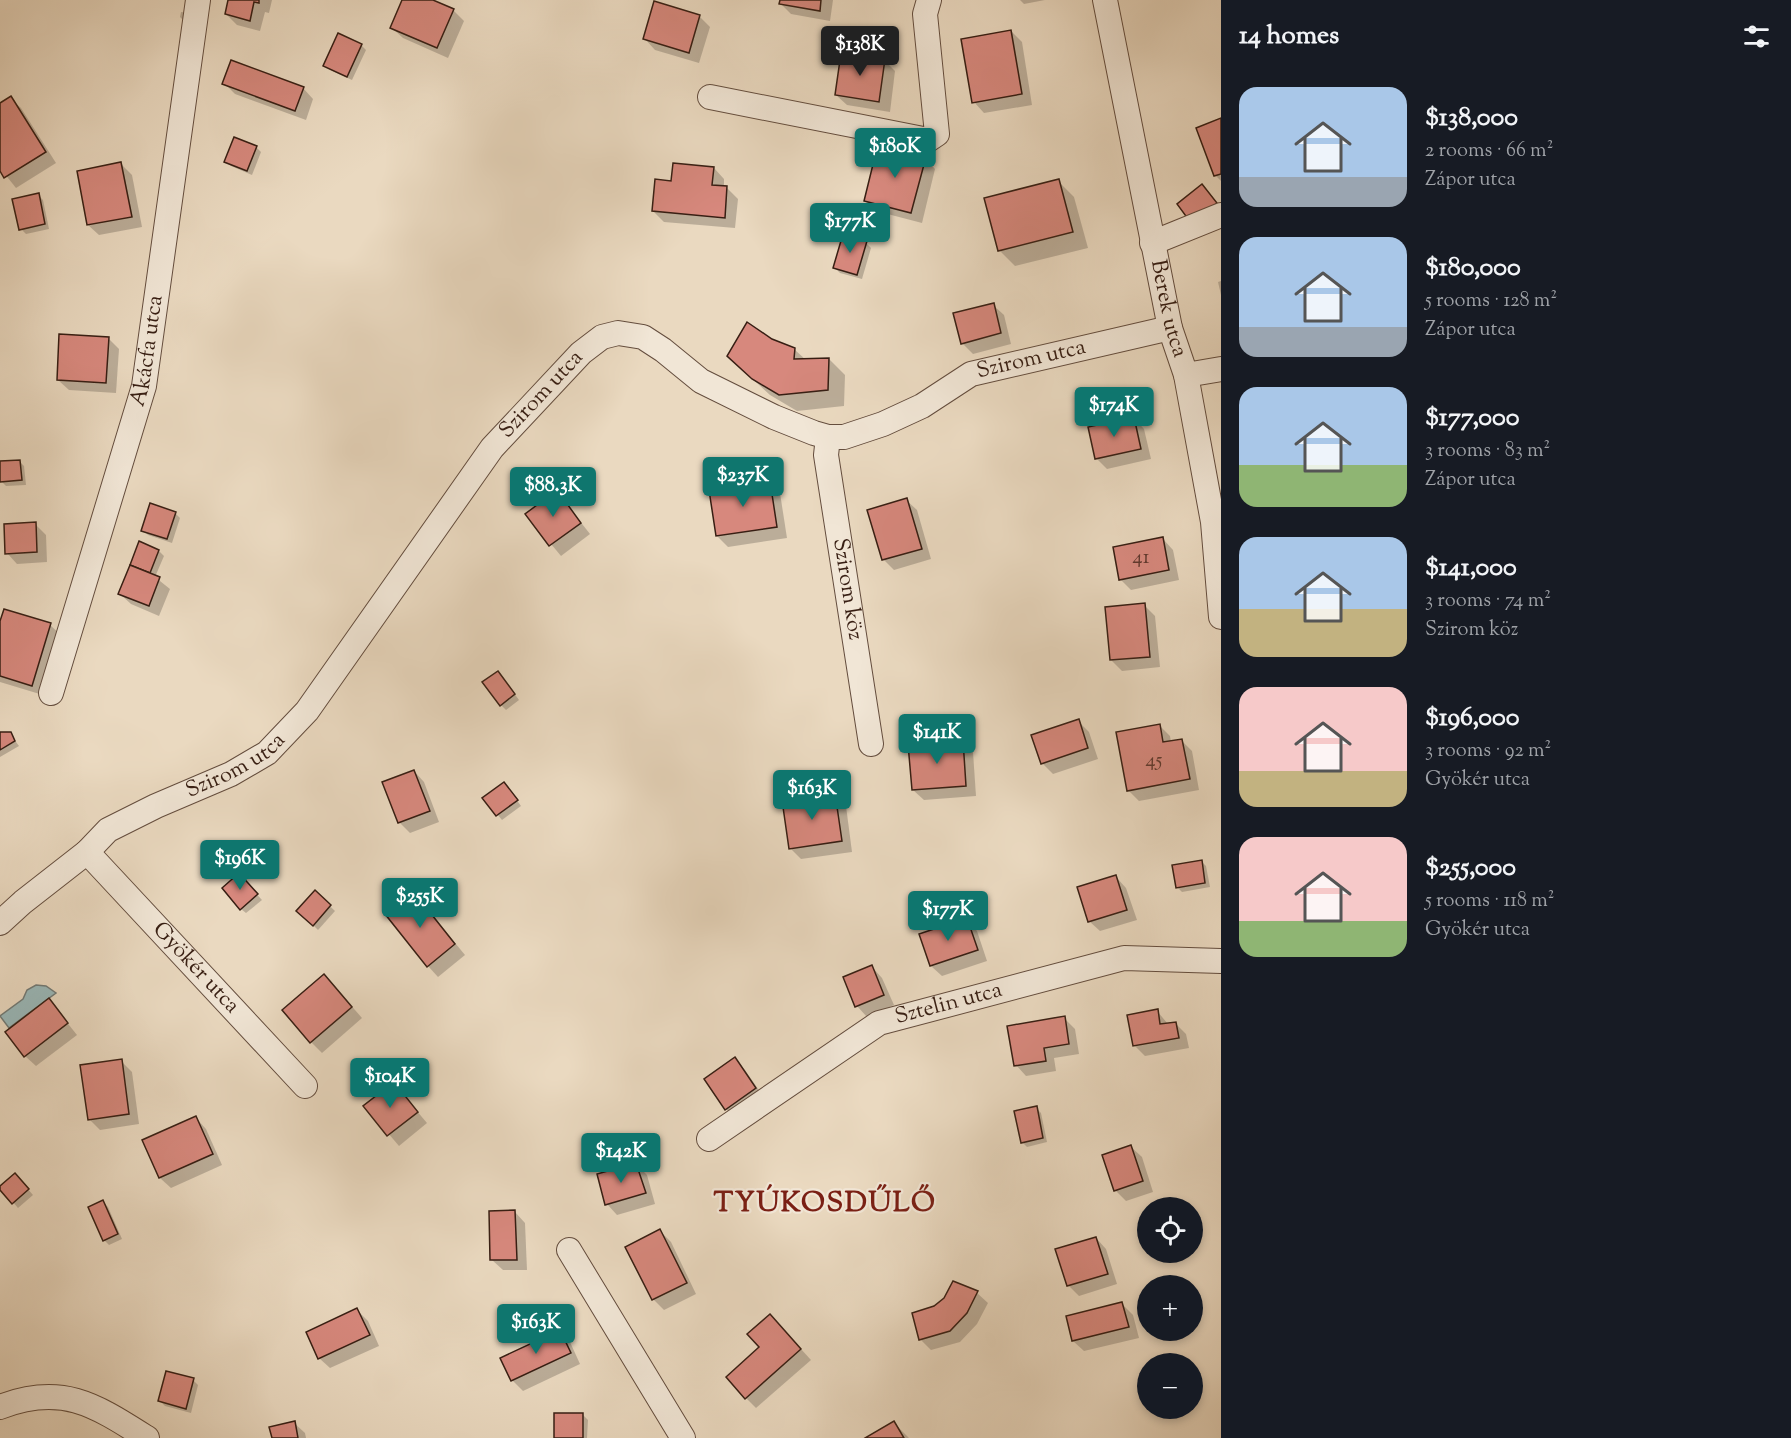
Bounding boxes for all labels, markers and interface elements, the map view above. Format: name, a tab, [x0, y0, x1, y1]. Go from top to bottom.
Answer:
text: 14 homes	[1239, 18, 1339, 55]
icon: filters	[1740, 20, 1773, 53]
pin: $138K	[818, 26, 902, 77]
text: $138K	[835, 31, 885, 60]
text: $138,000	[1425, 100, 1518, 137]
icon: home	[1287, 111, 1359, 183]
pin: $180K	[853, 128, 937, 179]
text: $180K	[869, 133, 921, 162]
text: 2 rooms · 66 m²	[1425, 137, 1553, 166]
text: Zápor utca	[1425, 166, 1516, 195]
pin: $177K	[808, 203, 892, 254]
text: $177K	[824, 208, 876, 237]
text: $180,000	[1425, 250, 1521, 287]
street label: Berek utca	[1141, 257, 1195, 362]
icon: home	[1287, 261, 1359, 333]
text: 5 rooms · 128 m²	[1425, 287, 1557, 316]
street label: Akácfa utca	[123, 293, 173, 411]
text: Zápor utca	[1425, 316, 1516, 345]
street label: Szirom utca	[974, 332, 1089, 388]
street label: Szirom utca	[492, 343, 591, 446]
pin: $174K	[1072, 387, 1156, 438]
text: $174K	[1089, 392, 1139, 421]
text: $177,000	[1425, 400, 1520, 437]
icon: home	[1287, 411, 1359, 483]
text: 3 rooms · 83 m²	[1425, 437, 1550, 466]
pin: $237K	[701, 457, 785, 508]
text: $237K	[717, 462, 769, 491]
text: Zápor utca	[1425, 466, 1516, 495]
pin: $88.3K	[504, 467, 602, 518]
text: $88.3K	[524, 472, 582, 501]
street label: Szirom köz	[823, 536, 871, 642]
house number: 41	[1133, 544, 1150, 573]
text: $141,000	[1425, 550, 1517, 587]
icon: home	[1287, 561, 1359, 633]
text: 3 rooms · 74 m²	[1425, 587, 1551, 616]
text: Szirom köz	[1425, 616, 1518, 645]
text: $196,000	[1425, 700, 1520, 737]
icon: home	[1287, 711, 1359, 783]
pin: $141K	[895, 714, 979, 765]
text: $141K	[913, 719, 961, 748]
street label: Szirom utca	[181, 726, 294, 807]
text: 3 rooms · 92 m²	[1425, 737, 1551, 766]
house number: 45	[1146, 747, 1163, 776]
text: Gyökér utca	[1425, 766, 1530, 795]
pin: $163K	[770, 770, 854, 821]
text: $163K	[787, 775, 837, 804]
pin: $196K	[198, 840, 282, 891]
text: $196K	[214, 845, 266, 874]
text: $255,000	[1425, 850, 1516, 887]
icon: home	[1287, 861, 1359, 933]
pin: $255K	[378, 878, 462, 929]
text: $255K	[396, 883, 444, 912]
text: 5 rooms · 118 m²	[1425, 887, 1555, 916]
pin: $177K	[906, 891, 990, 942]
text: $177K	[922, 896, 974, 925]
street label: Gyökér utca	[144, 915, 246, 1022]
text: Gyökér utca	[1425, 916, 1530, 945]
street label: Sztelin utca	[892, 975, 1006, 1034]
pin: $104K	[348, 1058, 432, 1109]
text: $104K	[364, 1063, 416, 1092]
pin: $142K	[579, 1133, 663, 1184]
text: $142K	[595, 1138, 647, 1167]
district label: TYÚKOSDŰLŐ	[714, 1184, 936, 1224]
map controls	[1137, 1197, 1203, 1419]
button: locate	[1137, 1197, 1203, 1263]
button: +	[1137, 1275, 1203, 1341]
pin: $163K	[494, 1304, 578, 1355]
text: $163K	[511, 1309, 561, 1338]
button: −	[1137, 1353, 1203, 1419]

